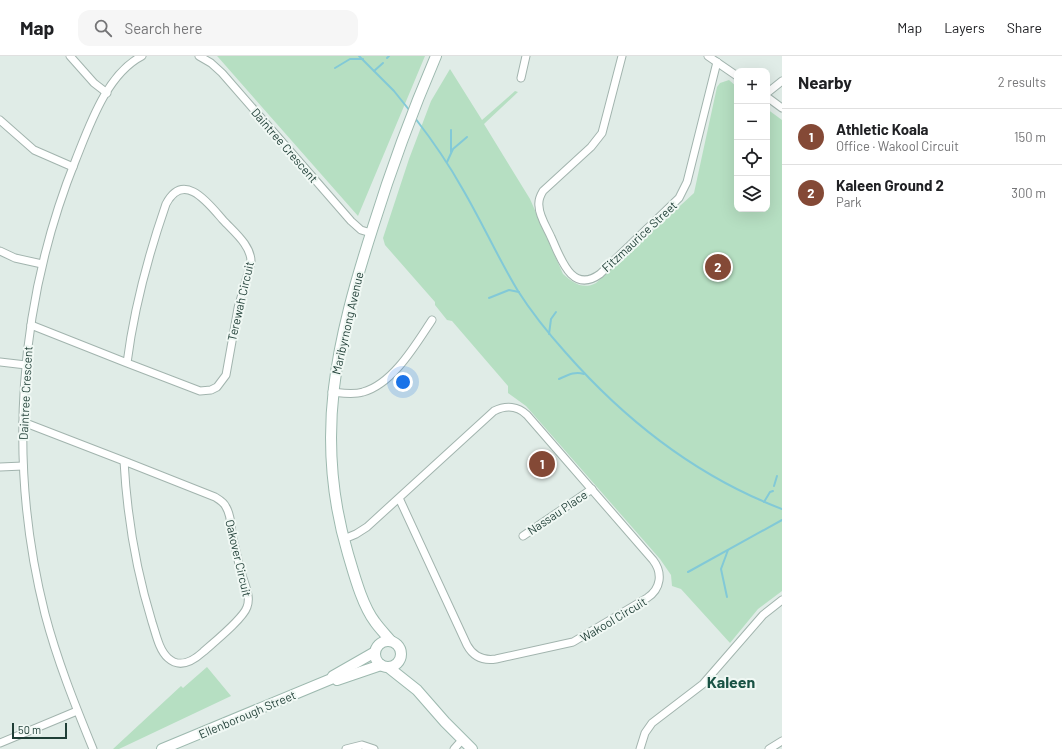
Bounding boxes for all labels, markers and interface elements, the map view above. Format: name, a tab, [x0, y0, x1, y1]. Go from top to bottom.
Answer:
search box	[78, 10, 358, 46]
text: Map	[20, 16, 54, 39]
icon: search	[92, 17, 114, 39]
text: Search here	[124, 19, 202, 37]
text: Map	[897, 19, 922, 36]
text: Layers	[944, 19, 985, 36]
text: Share	[1007, 19, 1042, 36]
map controls	[734, 68, 770, 212]
button: +	[734, 68, 770, 104]
text: Nearby	[798, 72, 852, 92]
text: 2 results	[998, 74, 1046, 90]
button: −	[734, 104, 770, 140]
street label: Daintree Crescent	[249, 105, 321, 185]
text: Athletic Koala	[836, 120, 929, 138]
text: 1	[809, 129, 813, 145]
text: 150 m	[1014, 129, 1046, 145]
text: Office · Wakool Circuit	[836, 138, 959, 154]
button: locate	[734, 140, 770, 176]
button: layers	[734, 176, 770, 212]
text: Kaleen Ground 2	[836, 176, 944, 194]
text: 2	[807, 185, 815, 201]
text: 300 m	[1011, 185, 1046, 201]
text: Park	[836, 194, 862, 210]
street label: Fitzmaurice Street	[599, 198, 679, 274]
pin: 2	[705, 252, 731, 282]
street label: Terewah Circuit	[224, 260, 256, 342]
street label: Maribyrnong Avenue	[328, 270, 366, 376]
street label: Daintree Crescent	[16, 346, 34, 440]
your location	[393, 372, 413, 392]
pin: 1	[529, 449, 555, 479]
street label: Nassau Place	[524, 487, 590, 537]
street label: Oakover Circuit	[223, 518, 255, 598]
street label: Wakool Circuit	[577, 594, 649, 644]
district label: Kaleen	[707, 672, 755, 691]
street label: Ellenborough Street	[196, 687, 298, 741]
scale bar	[12, 721, 67, 740]
text: 50 m	[18, 723, 41, 736]

